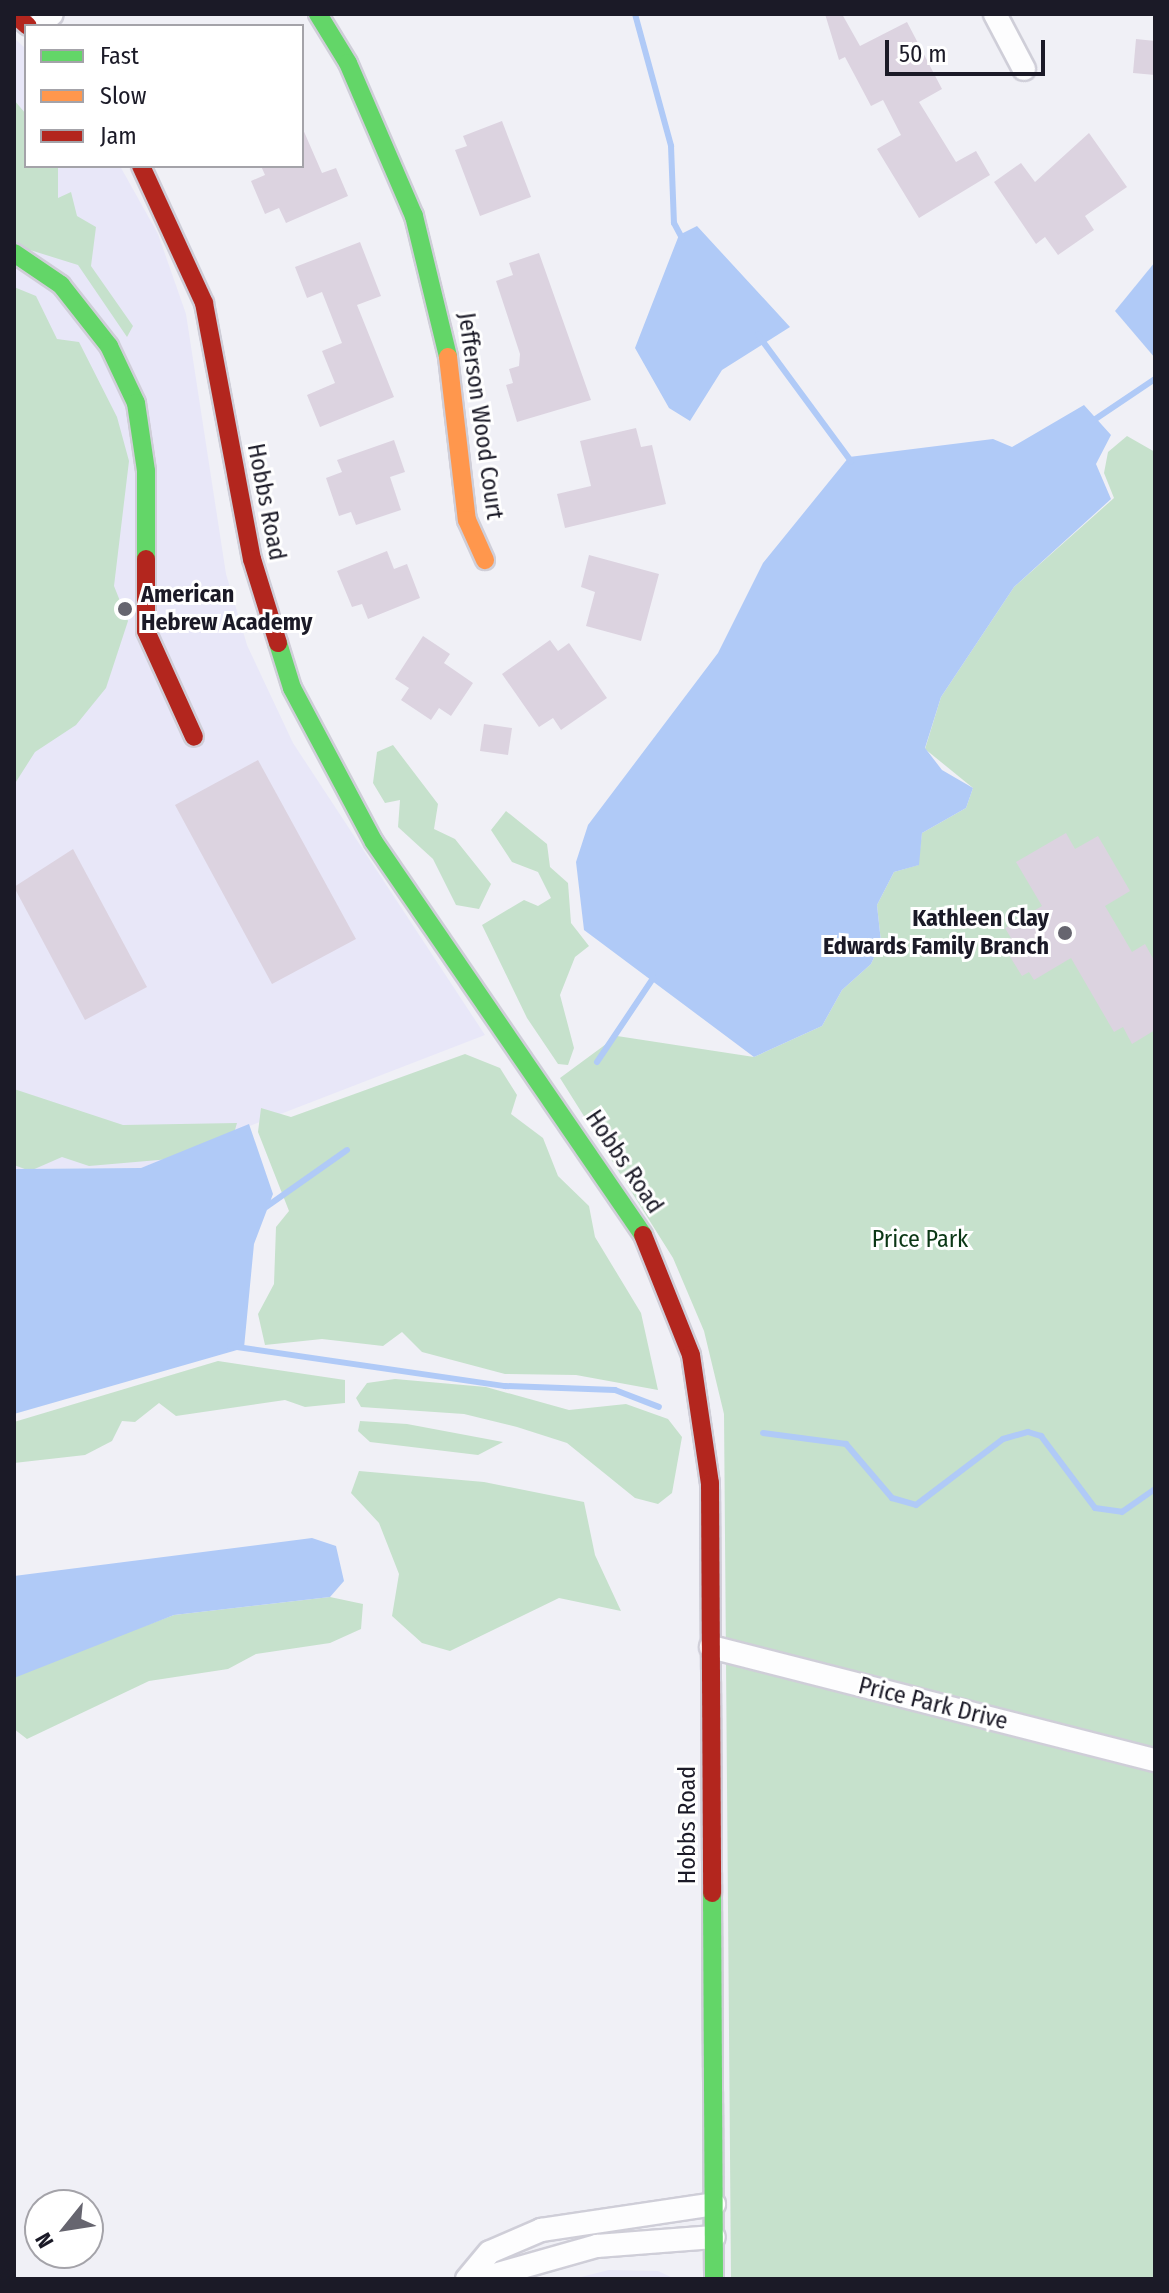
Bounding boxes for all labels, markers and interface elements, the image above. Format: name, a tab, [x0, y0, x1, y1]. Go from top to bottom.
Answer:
legend	[24, 24, 304, 168]
scale bar	[889, 24, 1049, 74]
text: 50 m	[899, 40, 947, 68]
text: Fast	[100, 42, 139, 70]
text: Slow	[100, 82, 146, 110]
text: Jam	[100, 122, 137, 150]
street label: Jefferson Wood Court	[451, 311, 509, 521]
street label: Hobbs Road	[241, 441, 291, 563]
place label: American Hebrew Academy	[141, 581, 312, 637]
marker: American Hebrew Academy	[116, 600, 134, 618]
place label: Kathleen Clay Edwards Family Branch	[823, 905, 1049, 961]
marker: Kathleen Clay Edwards Family Branch	[1056, 924, 1074, 942]
street label: Hobbs Road	[579, 1105, 669, 1219]
park label: Price Park	[872, 1226, 968, 1254]
street label: Price Park Drive	[855, 1672, 1011, 1736]
street label: Hobbs Road	[674, 1766, 702, 1884]
north arrow	[24, 2189, 104, 2269]
text: N	[30, 2228, 60, 2253]

